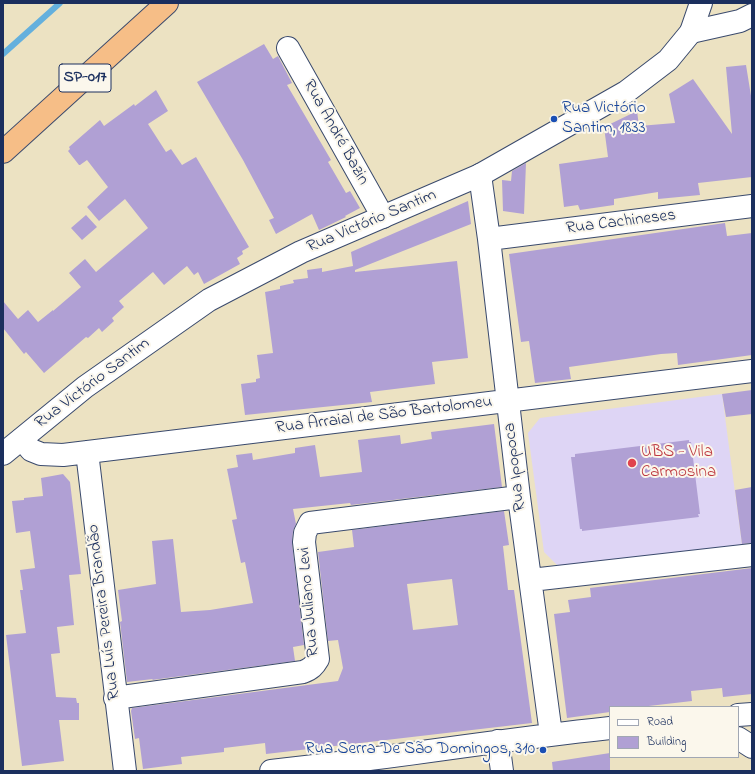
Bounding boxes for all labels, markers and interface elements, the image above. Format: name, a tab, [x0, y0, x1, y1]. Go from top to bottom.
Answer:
road number: SP-017	[59, 64, 111, 92]
street label: Rua André Bazin	[298, 77, 372, 189]
place label: Rua Victório Santim, 1833	[562, 99, 646, 139]
marker: Rua Victório Santim, 1833	[549, 114, 559, 124]
street label: Rua Victório Santim	[304, 186, 440, 258]
street label: Rua Cachineses	[565, 206, 677, 240]
street label: Rua Victório Santim	[32, 334, 154, 434]
street label: Rua Arraial de São Bartolomeu	[274, 393, 494, 439]
street label: Rua Ipopoca	[500, 421, 532, 513]
place label: UBS - Vila Carmosina	[641, 443, 716, 483]
marker: UBS - Vila Carmosina	[626, 457, 638, 469]
street label: Rua Luís Pereira Brandão	[84, 523, 126, 701]
street label: Rua Juliano Levi	[295, 546, 325, 658]
legend	[609, 706, 739, 758]
text: Road	[647, 713, 673, 731]
text: Building	[647, 733, 686, 751]
place label: Rua Serra De São Domingos, 310	[305, 740, 535, 760]
marker: Rua Serra De São Domingos, 310	[538, 745, 548, 755]

